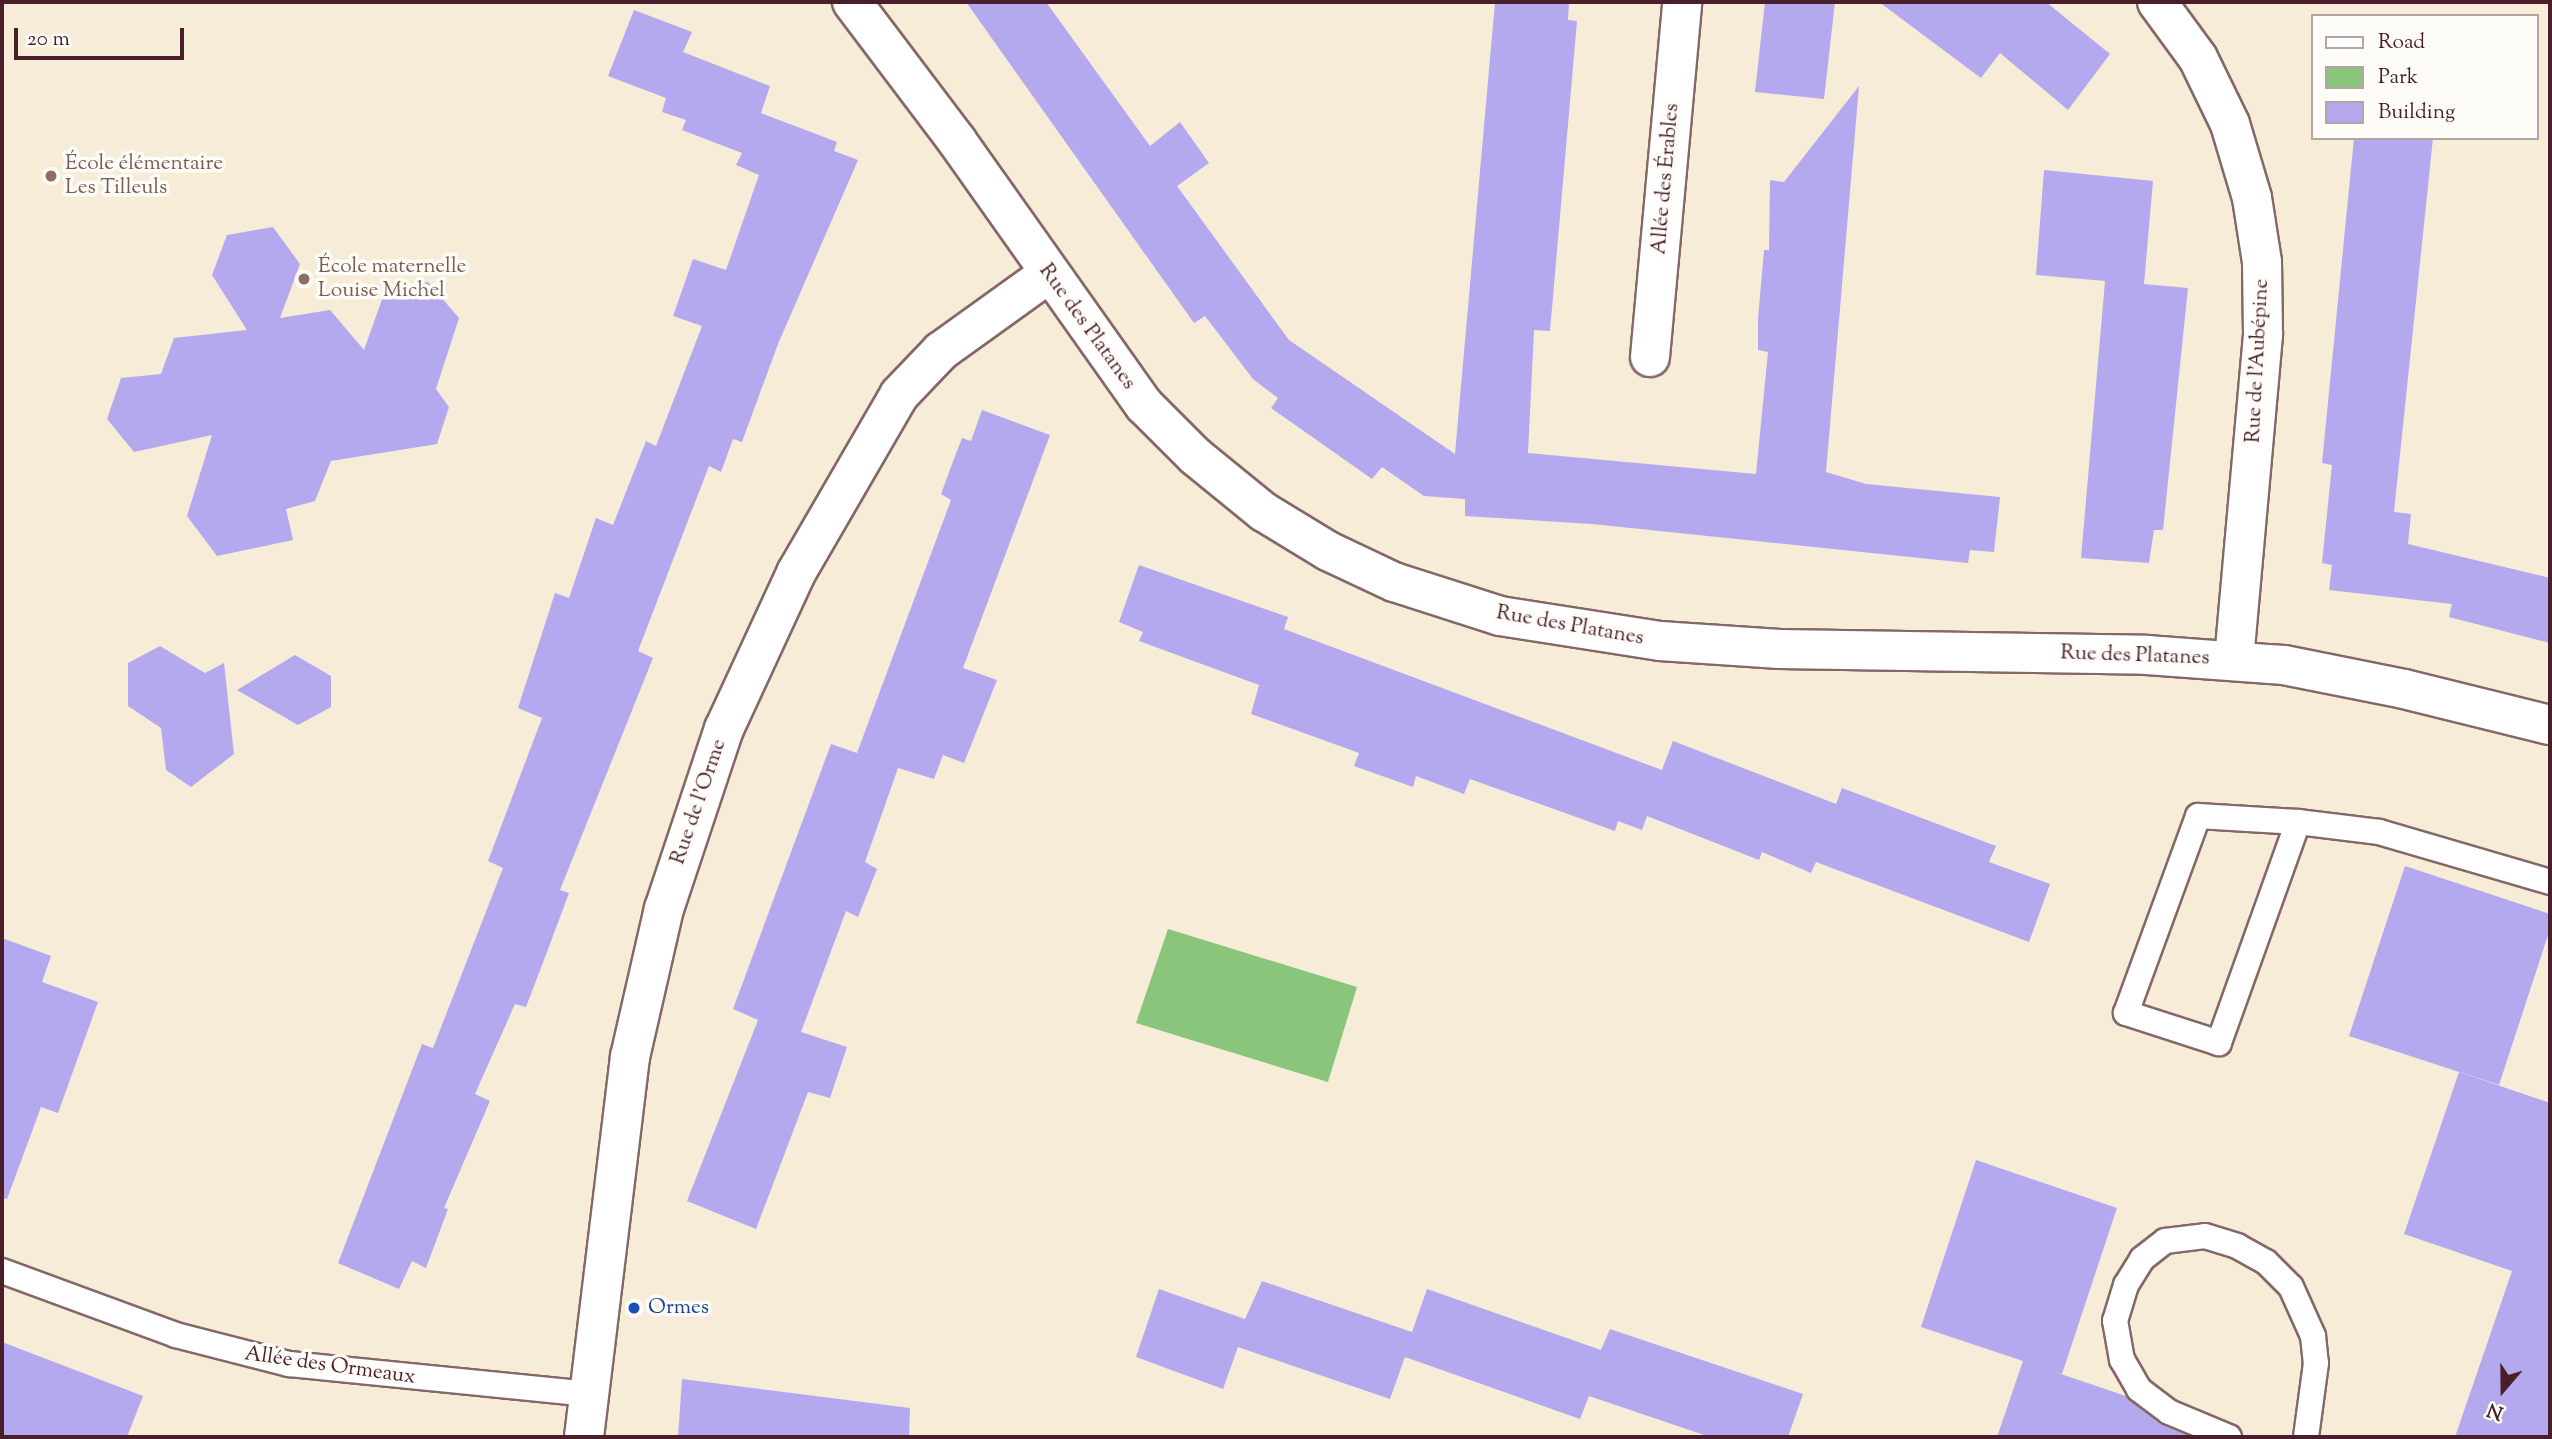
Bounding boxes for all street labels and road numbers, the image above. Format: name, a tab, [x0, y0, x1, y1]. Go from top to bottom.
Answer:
street label: Allée des Érables	[1647, 102, 1685, 256]
street label: Rue des Platanes	[1033, 259, 1141, 395]
street label: Rue de l'Aubépine	[2241, 278, 2275, 444]
street label: Rue des Platanes	[1494, 601, 1646, 651]
street label: Rue des Platanes	[2060, 641, 2210, 671]
street label: Rue de l'Orme	[666, 736, 732, 868]
street label: Allée des Ormeaux	[243, 1342, 417, 1390]

